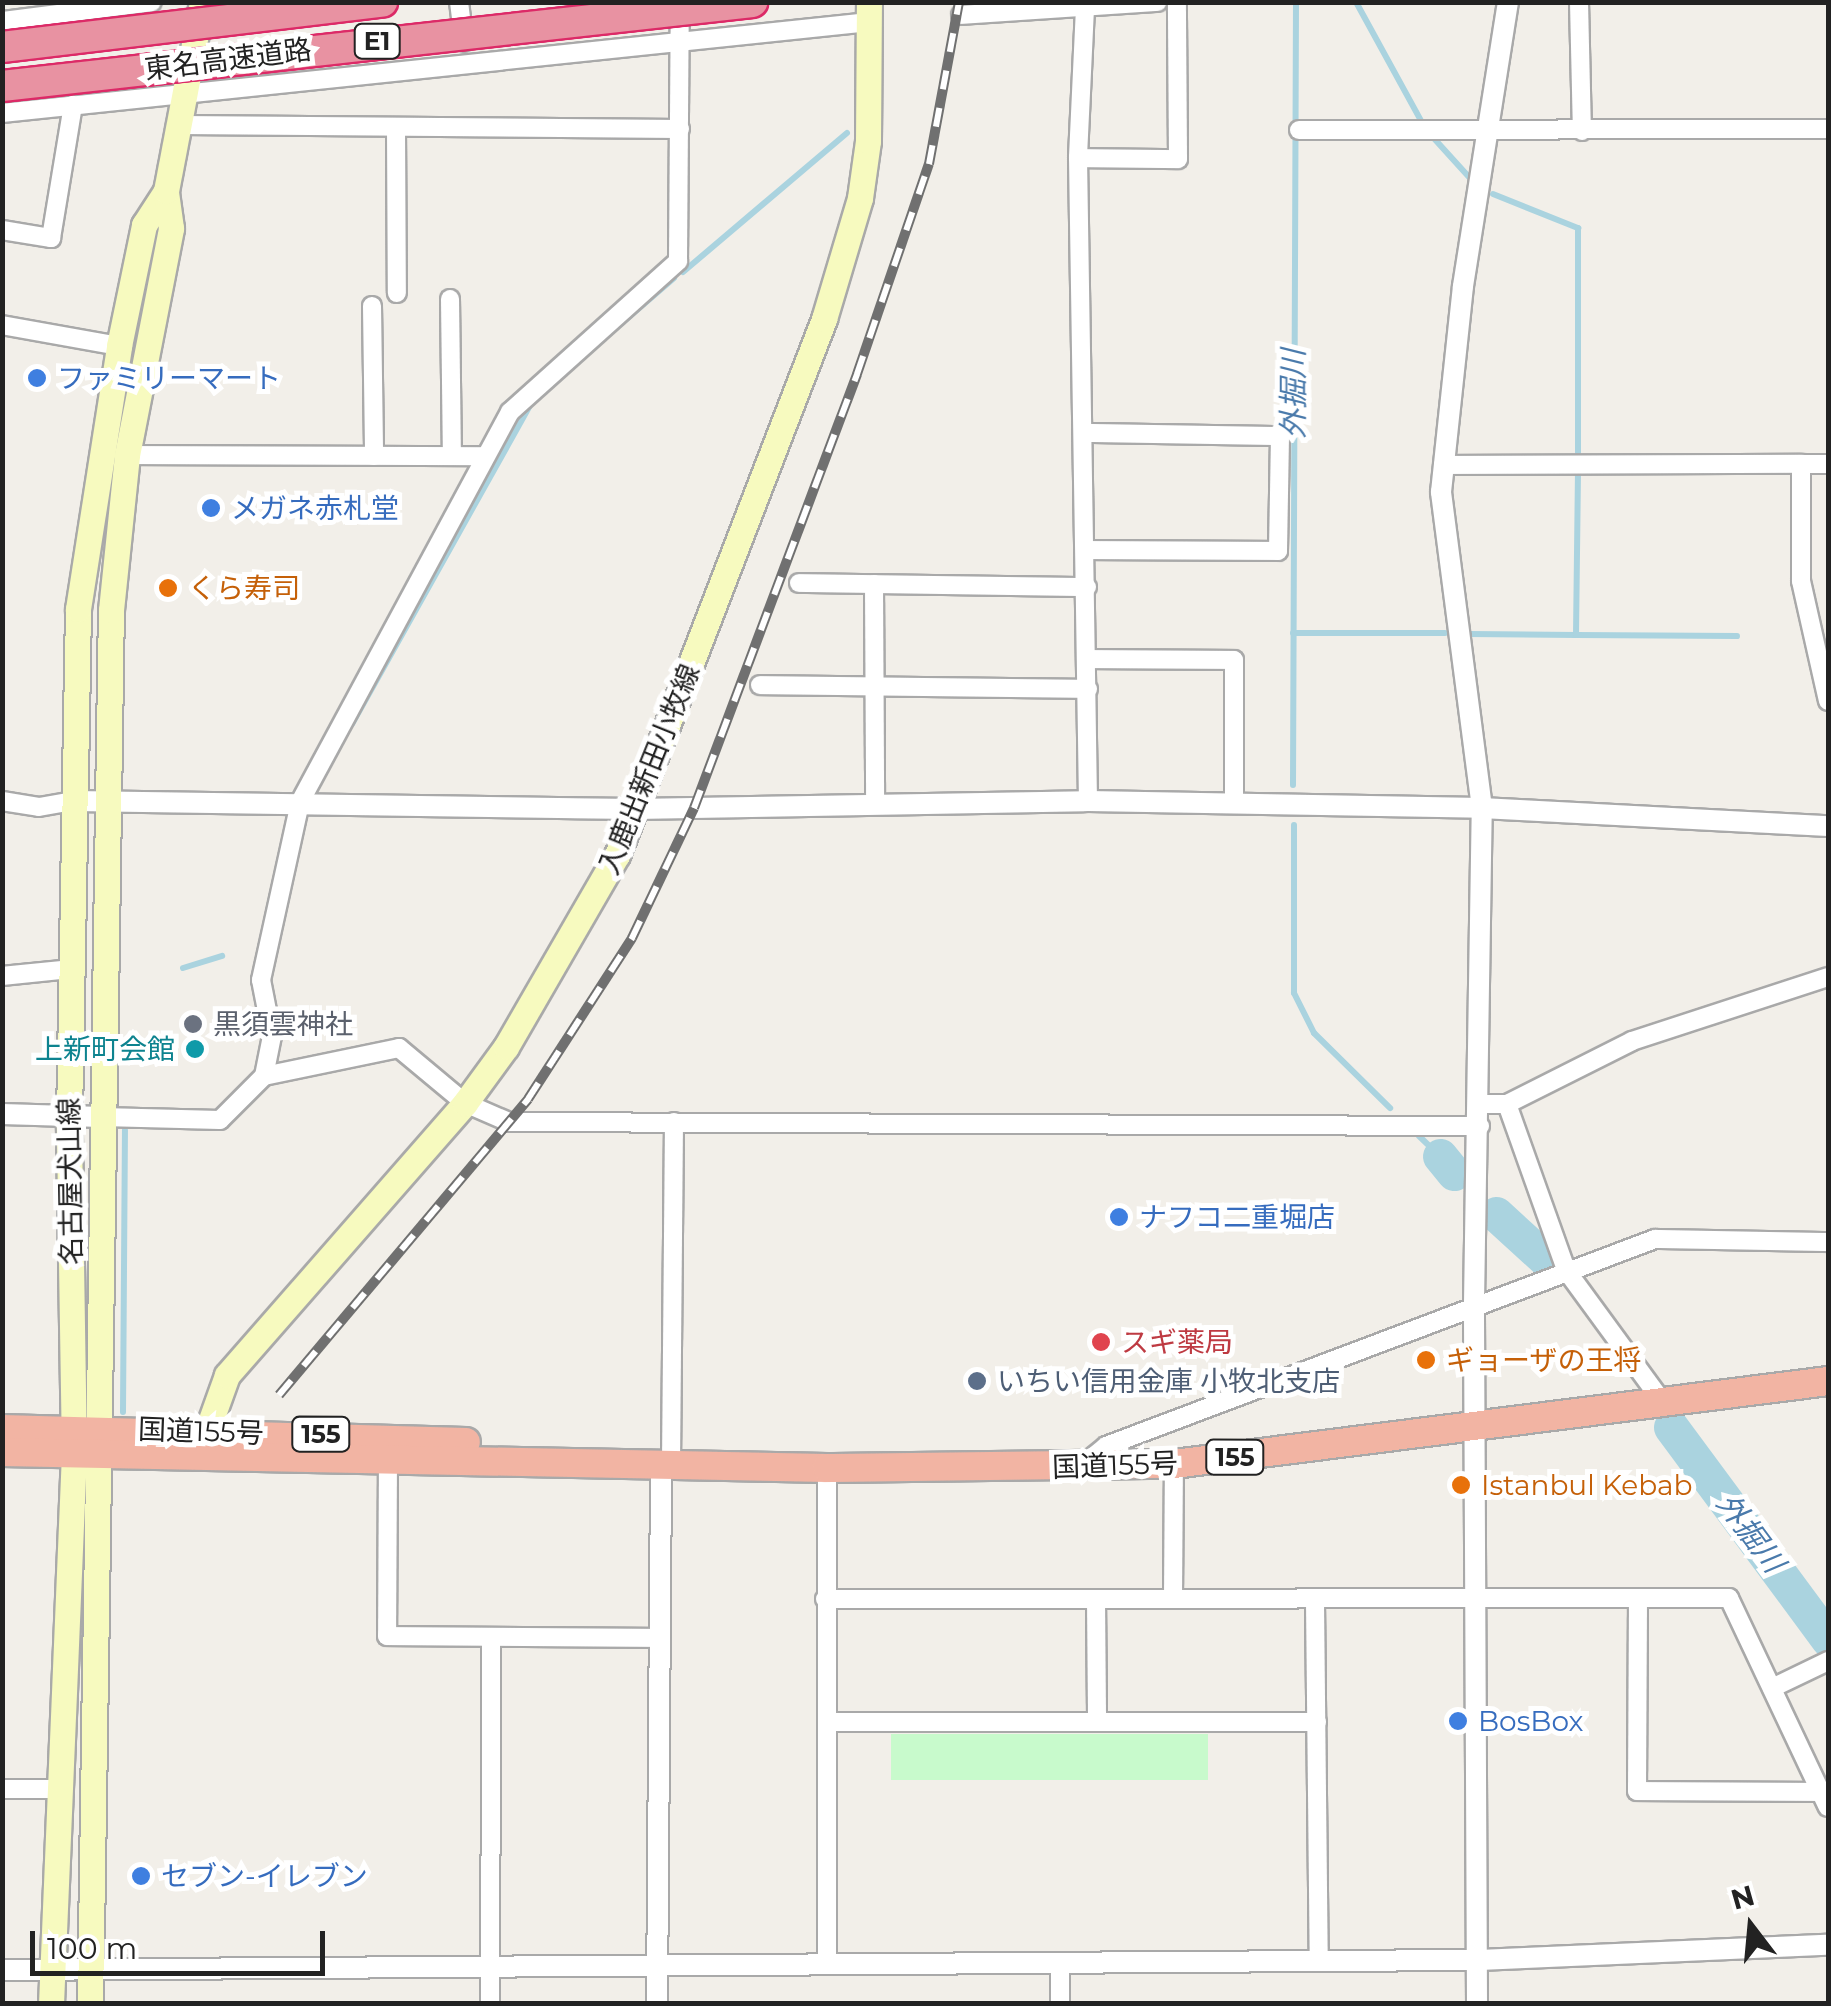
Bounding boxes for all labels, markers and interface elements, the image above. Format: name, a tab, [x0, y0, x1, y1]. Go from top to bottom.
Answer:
road number: E1	[352, 21, 402, 61]
street label: 東名高速道路	[143, 32, 313, 86]
water label: 外掘川	[1276, 349, 1312, 439]
place label: ファミリーマート	[57, 361, 281, 395]
marker: ファミリーマート	[26, 367, 48, 389]
place label: メガネ赤札堂	[231, 491, 399, 525]
marker: メガネ赤札堂	[200, 497, 222, 519]
place label: くら寿司	[188, 571, 300, 605]
marker: くら寿司	[157, 577, 179, 599]
street label: 入鹿出新田小牧線	[591, 659, 707, 879]
place label: 黒須雲神社	[213, 1007, 353, 1041]
marker: 黒須雲神社	[182, 1013, 204, 1035]
place label: 上新町会館	[35, 1032, 175, 1066]
marker: 上新町会館	[184, 1038, 206, 1060]
street label: 名古屋犬山線	[52, 1097, 88, 1265]
place label: ナフコ二重堀店	[1139, 1200, 1335, 1234]
marker: ナフコ二重堀店	[1108, 1206, 1130, 1228]
place label: スギ薬局	[1121, 1325, 1233, 1359]
marker: スギ薬局	[1090, 1331, 1112, 1353]
place label: ギョーザの王将	[1446, 1343, 1642, 1377]
marker: ギョーザの王将	[1415, 1349, 1437, 1371]
place label: いちい信用金庫 小牧北支店	[997, 1364, 1340, 1398]
marker: いちい信用金庫 小牧北支店	[966, 1370, 988, 1392]
street label: 国道155号	[138, 1412, 264, 1450]
road number: 155	[291, 1414, 351, 1454]
road number: 155	[1205, 1437, 1265, 1477]
street label: 国道155号	[1052, 1446, 1178, 1484]
place label: Istanbul Kebab	[1481, 1468, 1693, 1502]
marker: Istanbul Kebab	[1450, 1474, 1472, 1496]
water label: 外掘川	[1709, 1486, 1791, 1580]
place label: BosBox	[1478, 1704, 1583, 1738]
marker: BosBox	[1447, 1710, 1469, 1732]
place label: セブン-イレブン	[161, 1859, 368, 1893]
marker: セブン-イレブン	[130, 1865, 152, 1887]
north arrow	[1701, 1876, 1801, 1976]
text: N	[1727, 1878, 1758, 1917]
scale bar	[35, 1911, 330, 1973]
text: 100 m	[47, 1930, 137, 1967]

